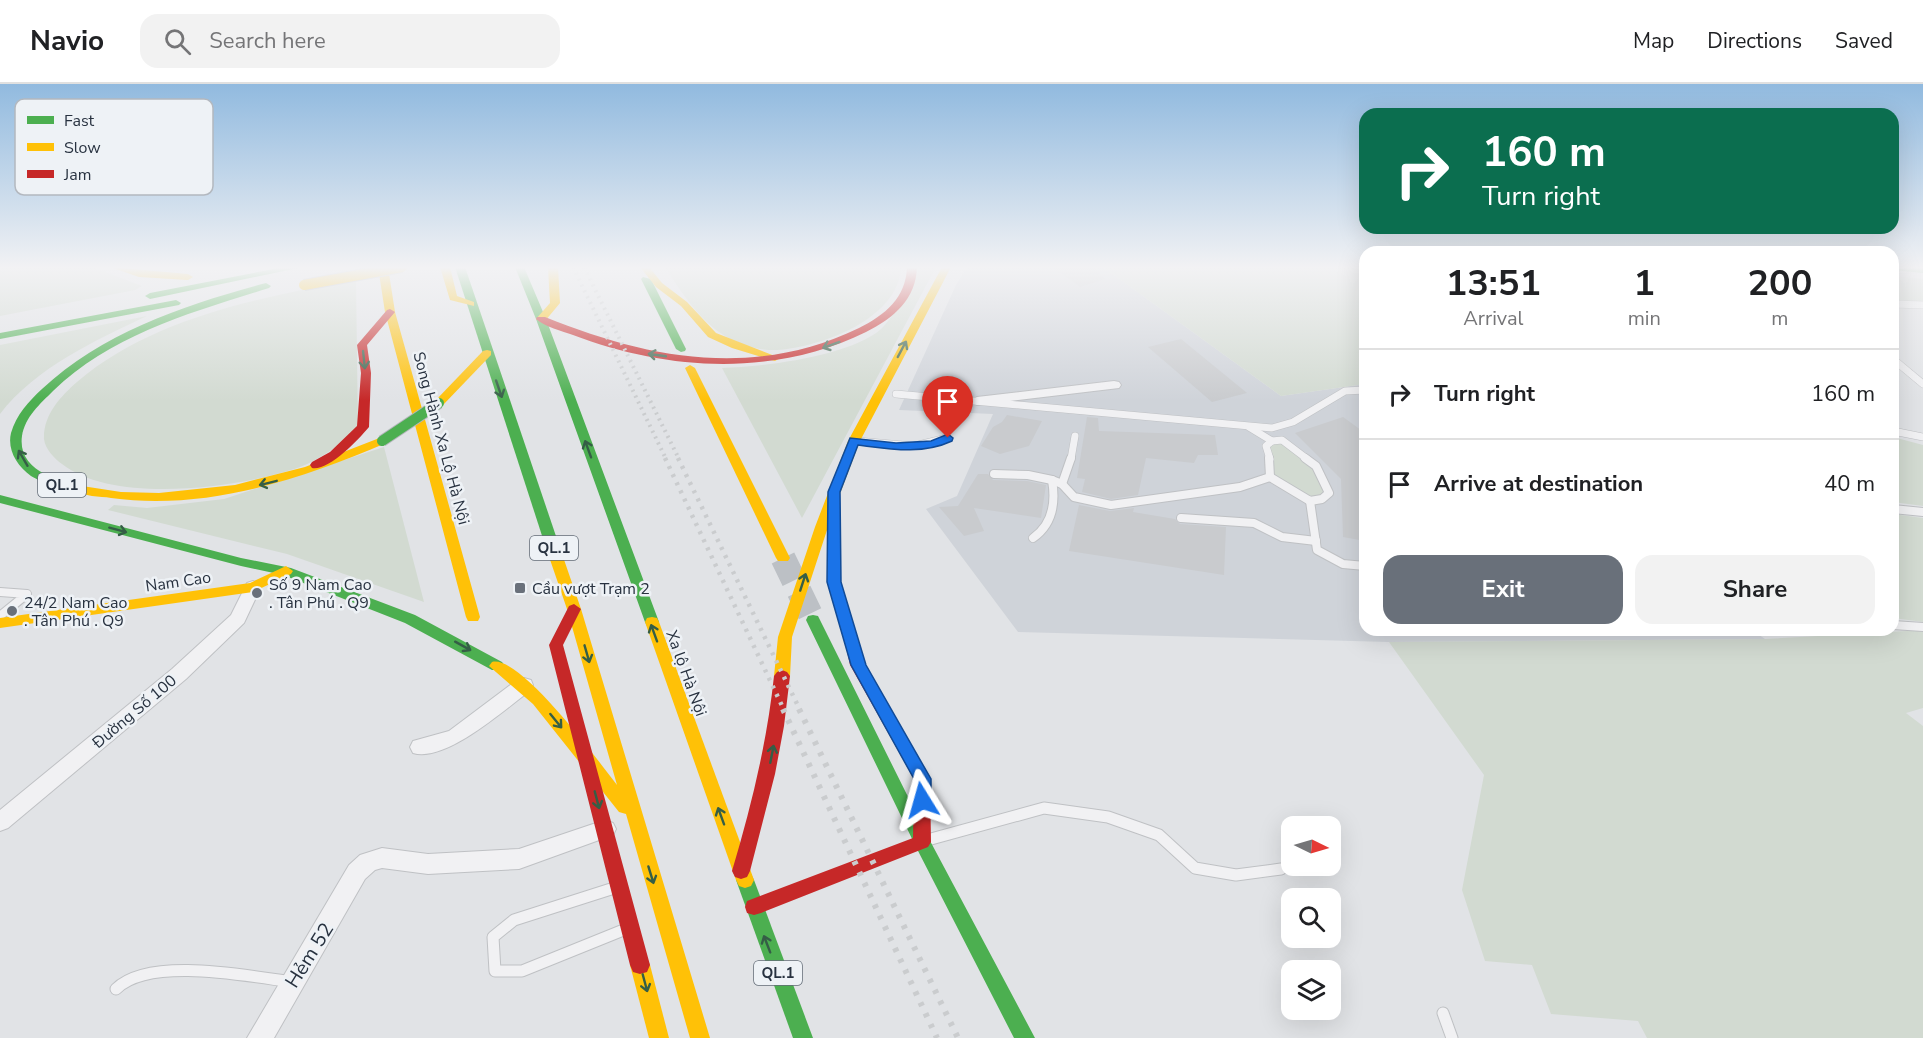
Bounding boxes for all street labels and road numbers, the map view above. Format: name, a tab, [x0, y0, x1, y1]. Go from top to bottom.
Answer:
street label: Song Hành Xa Lộ Hà Nội	[407, 349, 475, 527]
road number: QL.1	[38, 473, 86, 497]
road number: QL.1	[530, 536, 578, 560]
street label: Nam Cao	[144, 566, 212, 597]
street label: Xa lộ Hà Nội	[660, 627, 712, 719]
street label: Đường Số 100	[87, 670, 182, 754]
street label: Hẻm 52	[279, 918, 340, 993]
road number: QL.1	[754, 961, 802, 985]

